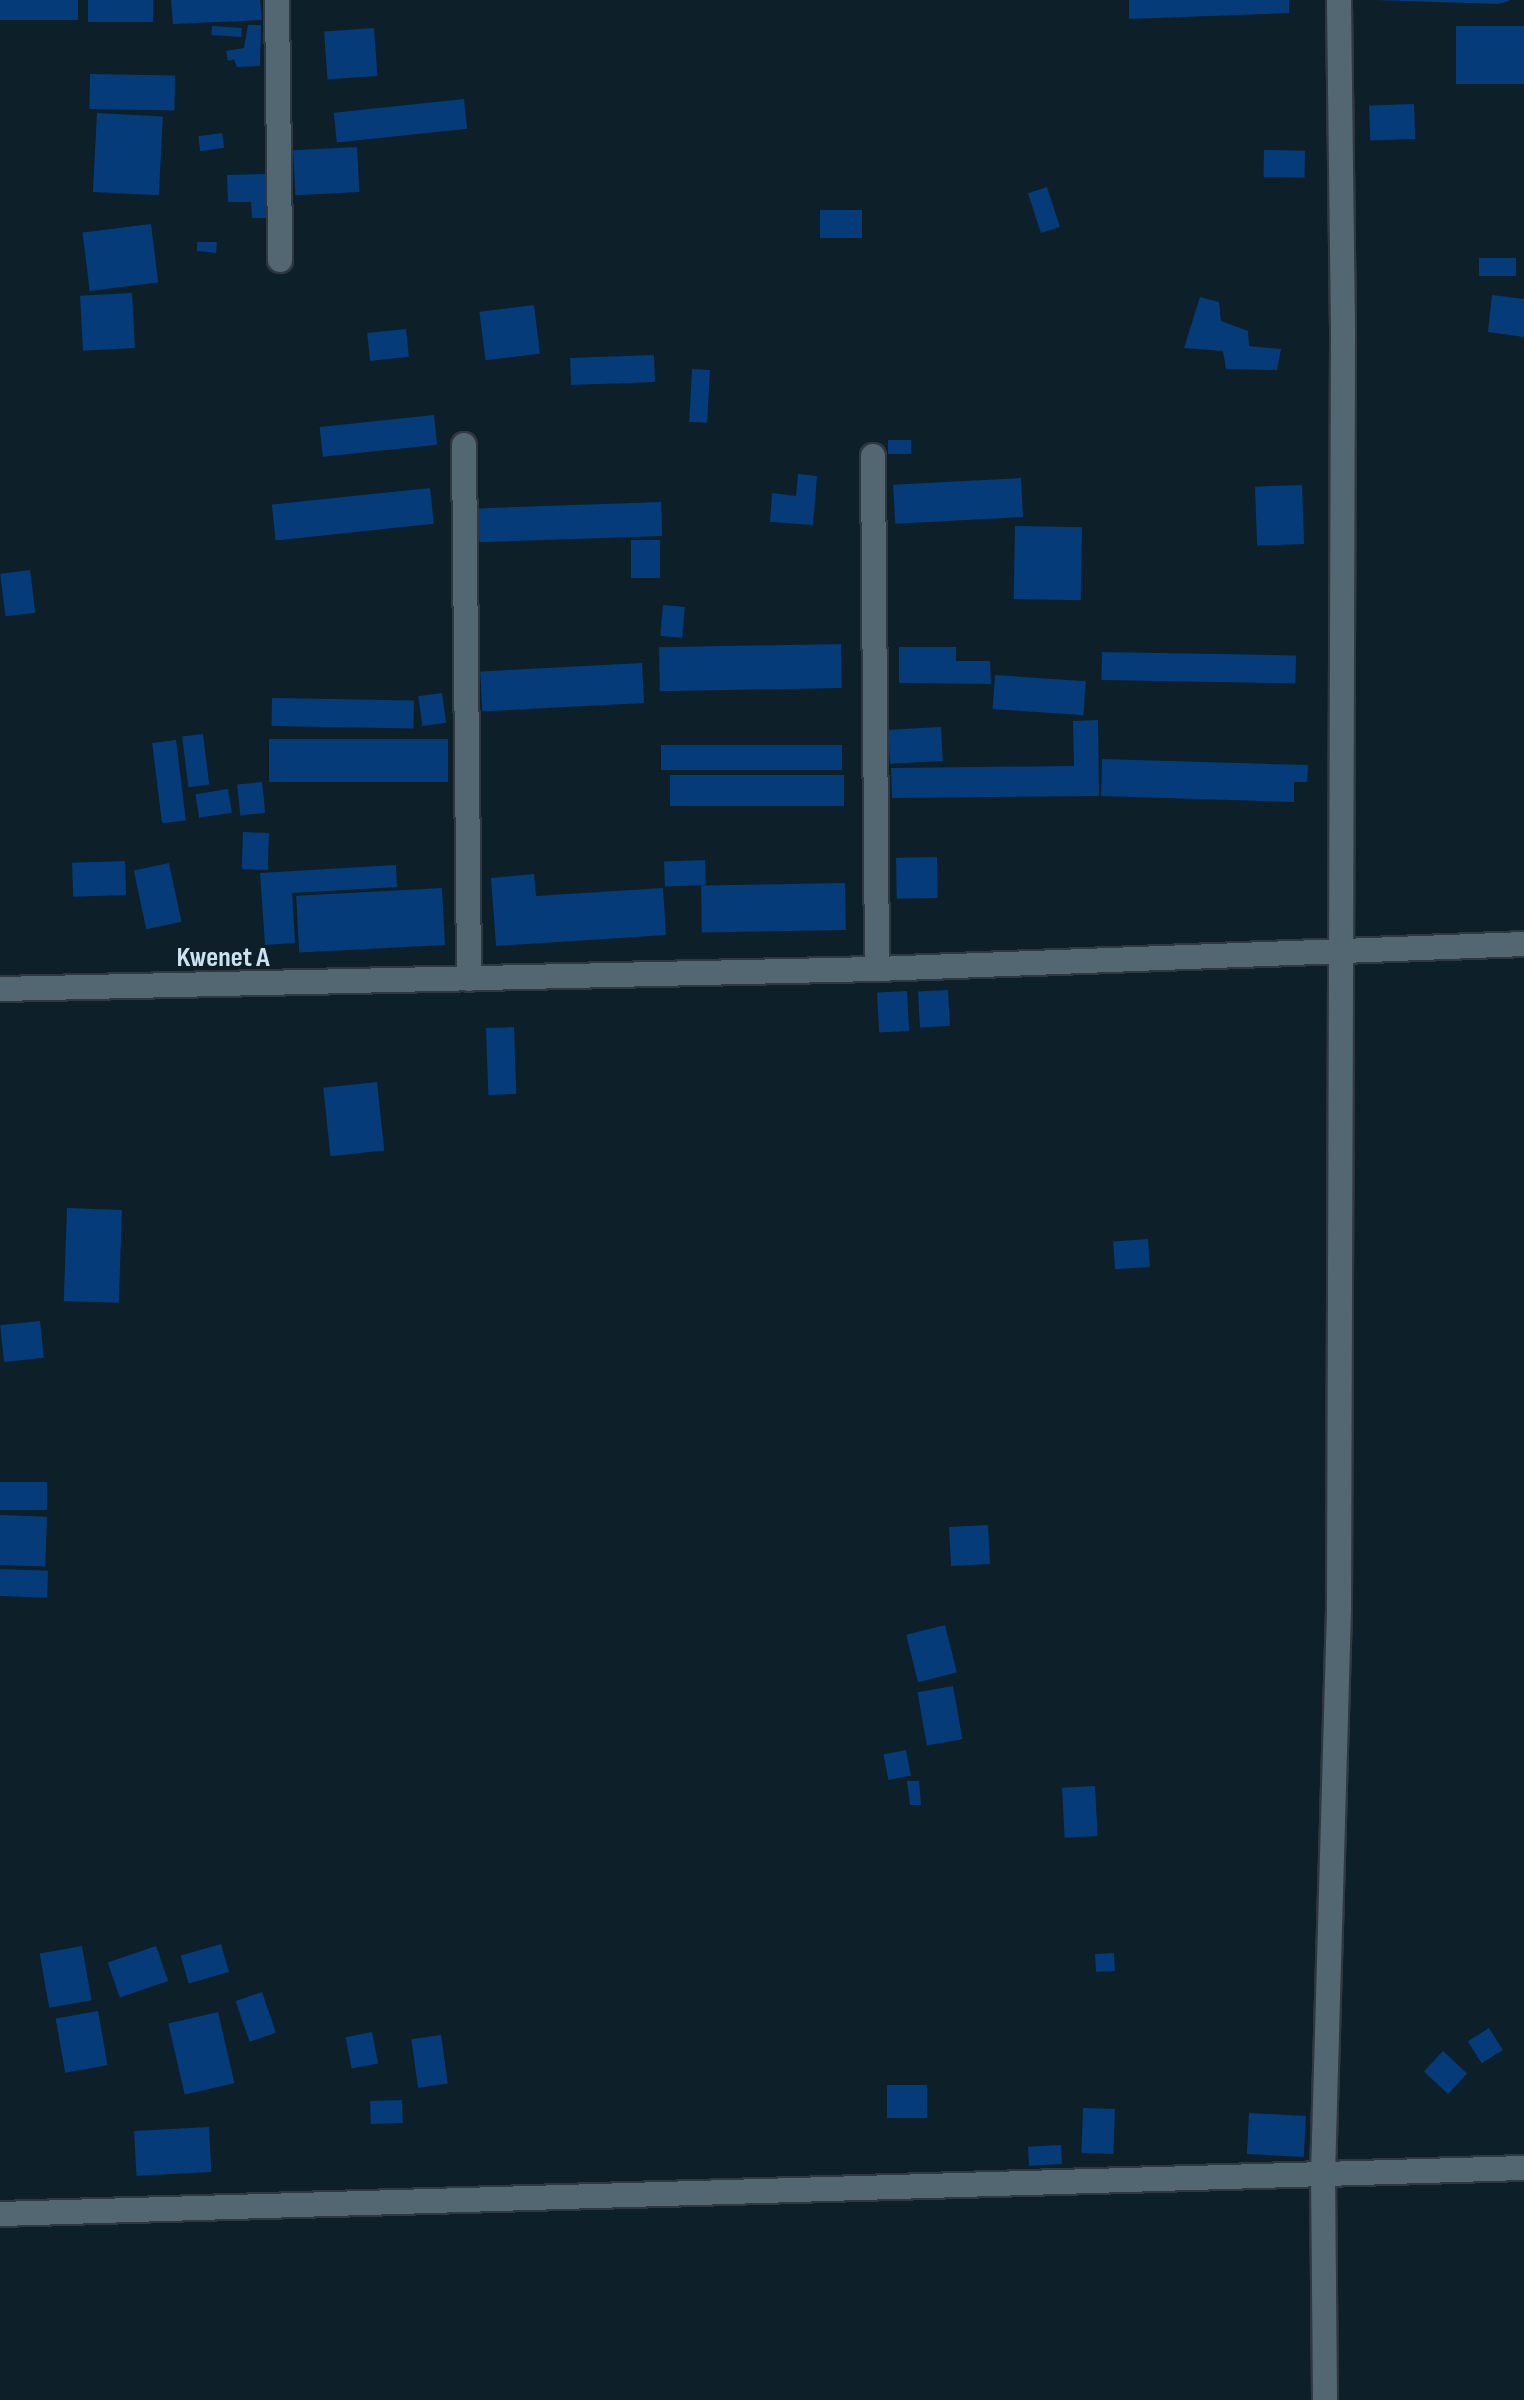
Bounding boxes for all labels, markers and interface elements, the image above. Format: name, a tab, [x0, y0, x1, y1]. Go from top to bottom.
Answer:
district label: Kwenet A	[176, 941, 270, 975]

